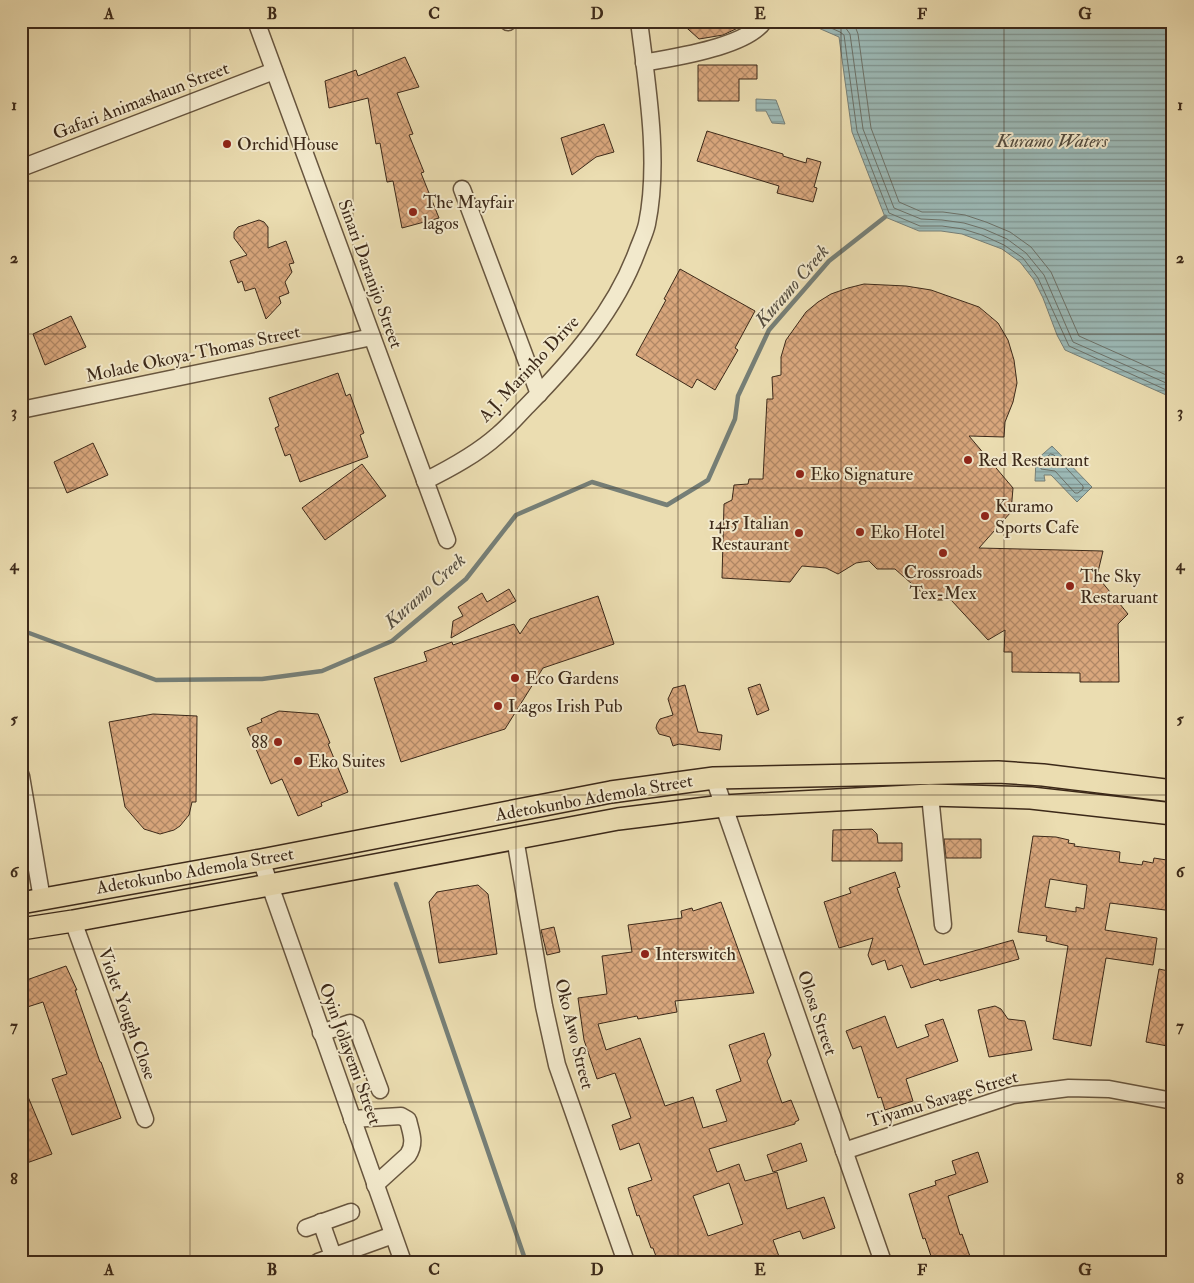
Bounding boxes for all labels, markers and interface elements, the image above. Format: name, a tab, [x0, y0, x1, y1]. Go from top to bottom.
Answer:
text: A	[103, 4, 115, 24]
text: B	[267, 4, 277, 24]
text: C	[428, 4, 440, 24]
text: D	[590, 4, 604, 24]
text: E	[754, 4, 766, 24]
text: F	[917, 4, 927, 24]
text: G	[1078, 4, 1092, 24]
street label: Gafari Animashaun Street	[50, 57, 232, 145]
text: 1	[11, 95, 17, 115]
text: 1	[1177, 95, 1183, 115]
water label: Kuramo Waters	[995, 129, 1109, 153]
place label: Orchid House	[237, 133, 339, 156]
marker: Orchid House	[221, 138, 233, 150]
place label: The Mayfair lagos	[423, 191, 515, 235]
street label: Sinari Daranijo Street	[332, 196, 408, 352]
marker: The Mayfair lagos	[407, 206, 419, 218]
water label: Kuramo Creek	[749, 240, 834, 333]
text: 2	[10, 248, 18, 268]
text: 2	[1176, 248, 1184, 268]
street label: A.J. Marinho Drive	[473, 311, 585, 428]
street label: Molade Okoya-Thomas Street	[84, 320, 302, 388]
text: 3	[11, 402, 17, 422]
text: 3	[1177, 402, 1183, 422]
place label: Red Restaurant	[978, 449, 1089, 472]
marker: Red Restaurant	[962, 454, 974, 466]
place label: Eko Signature	[810, 463, 914, 486]
marker: Eko Signature	[794, 468, 806, 480]
place label: Kuramo Sports Cafe	[995, 495, 1080, 539]
marker: Kuramo Sports Cafe	[979, 510, 991, 522]
place label: 1415 Italian Restaurant	[708, 512, 789, 556]
place label: Eko Hotel	[870, 521, 945, 544]
marker: Eko Hotel	[854, 526, 866, 538]
marker: 1415 Italian Restaurant	[793, 527, 805, 539]
marker: Crossroads Tex-Mex	[937, 547, 949, 559]
water label: Kuramo Creek	[378, 548, 471, 635]
text: 4	[9, 555, 20, 575]
text: 4	[1175, 555, 1186, 575]
place label: Crossroads Tex-Mex	[904, 561, 982, 605]
place label: The Sky Restaruant	[1080, 565, 1158, 609]
marker: The Sky Restaruant	[1064, 580, 1076, 592]
place label: Eco Gardens	[525, 667, 619, 690]
marker: Eco Gardens	[509, 672, 521, 684]
place label: Lagos Irish Pub	[508, 695, 623, 718]
marker: Lagos Irish Pub	[492, 700, 504, 712]
text: 5	[10, 709, 18, 729]
text: 5	[1176, 709, 1184, 729]
place label: 88	[251, 731, 268, 754]
marker: 88	[272, 736, 284, 748]
place label: Eko Suites	[308, 750, 385, 773]
marker: Eko Suites	[292, 755, 304, 767]
street label: Adetokunbo Ademola Street	[493, 769, 695, 827]
street label: Adetokunbo Ademola Street	[94, 842, 296, 900]
text: 6	[10, 862, 20, 882]
text: 6	[1176, 862, 1186, 882]
place label: Interswitch	[655, 943, 736, 966]
street label: Violet Yough Close	[93, 945, 162, 1083]
marker: Interswitch	[639, 948, 651, 960]
street label: Olosa Street	[792, 967, 842, 1059]
street label: Oko Awo Street	[549, 976, 599, 1092]
street label: Oyin Jolayemi Street	[314, 980, 386, 1128]
text: 7	[10, 1016, 18, 1036]
text: 7	[1176, 1016, 1184, 1036]
street label: Tiyamu Savage Street	[865, 1065, 1021, 1133]
text: 8	[10, 1169, 18, 1189]
text: 8	[1176, 1169, 1184, 1189]
text: A	[103, 1260, 115, 1280]
text: B	[267, 1260, 277, 1280]
text: C	[428, 1260, 440, 1280]
text: D	[590, 1260, 604, 1280]
text: E	[754, 1260, 766, 1280]
text: F	[917, 1260, 927, 1280]
text: G	[1078, 1260, 1092, 1280]

